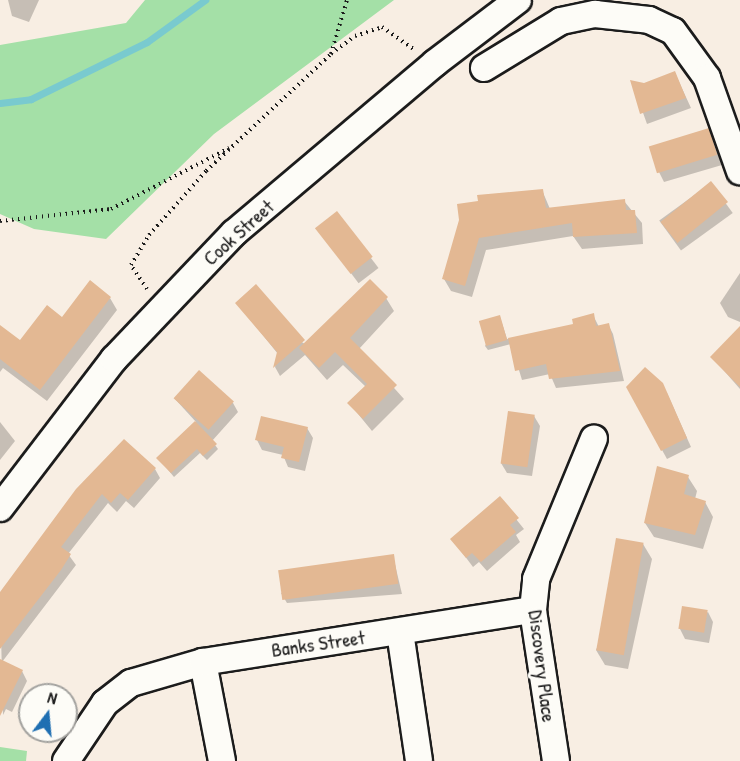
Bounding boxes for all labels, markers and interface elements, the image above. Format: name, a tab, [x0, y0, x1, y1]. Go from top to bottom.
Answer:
street label: Cook Street	[198, 194, 278, 270]
street label: Discovery Place	[524, 609, 562, 723]
street label: Banks Street	[270, 625, 366, 661]
north arrow	[18, 683, 78, 743]
text: N	[45, 686, 60, 709]

